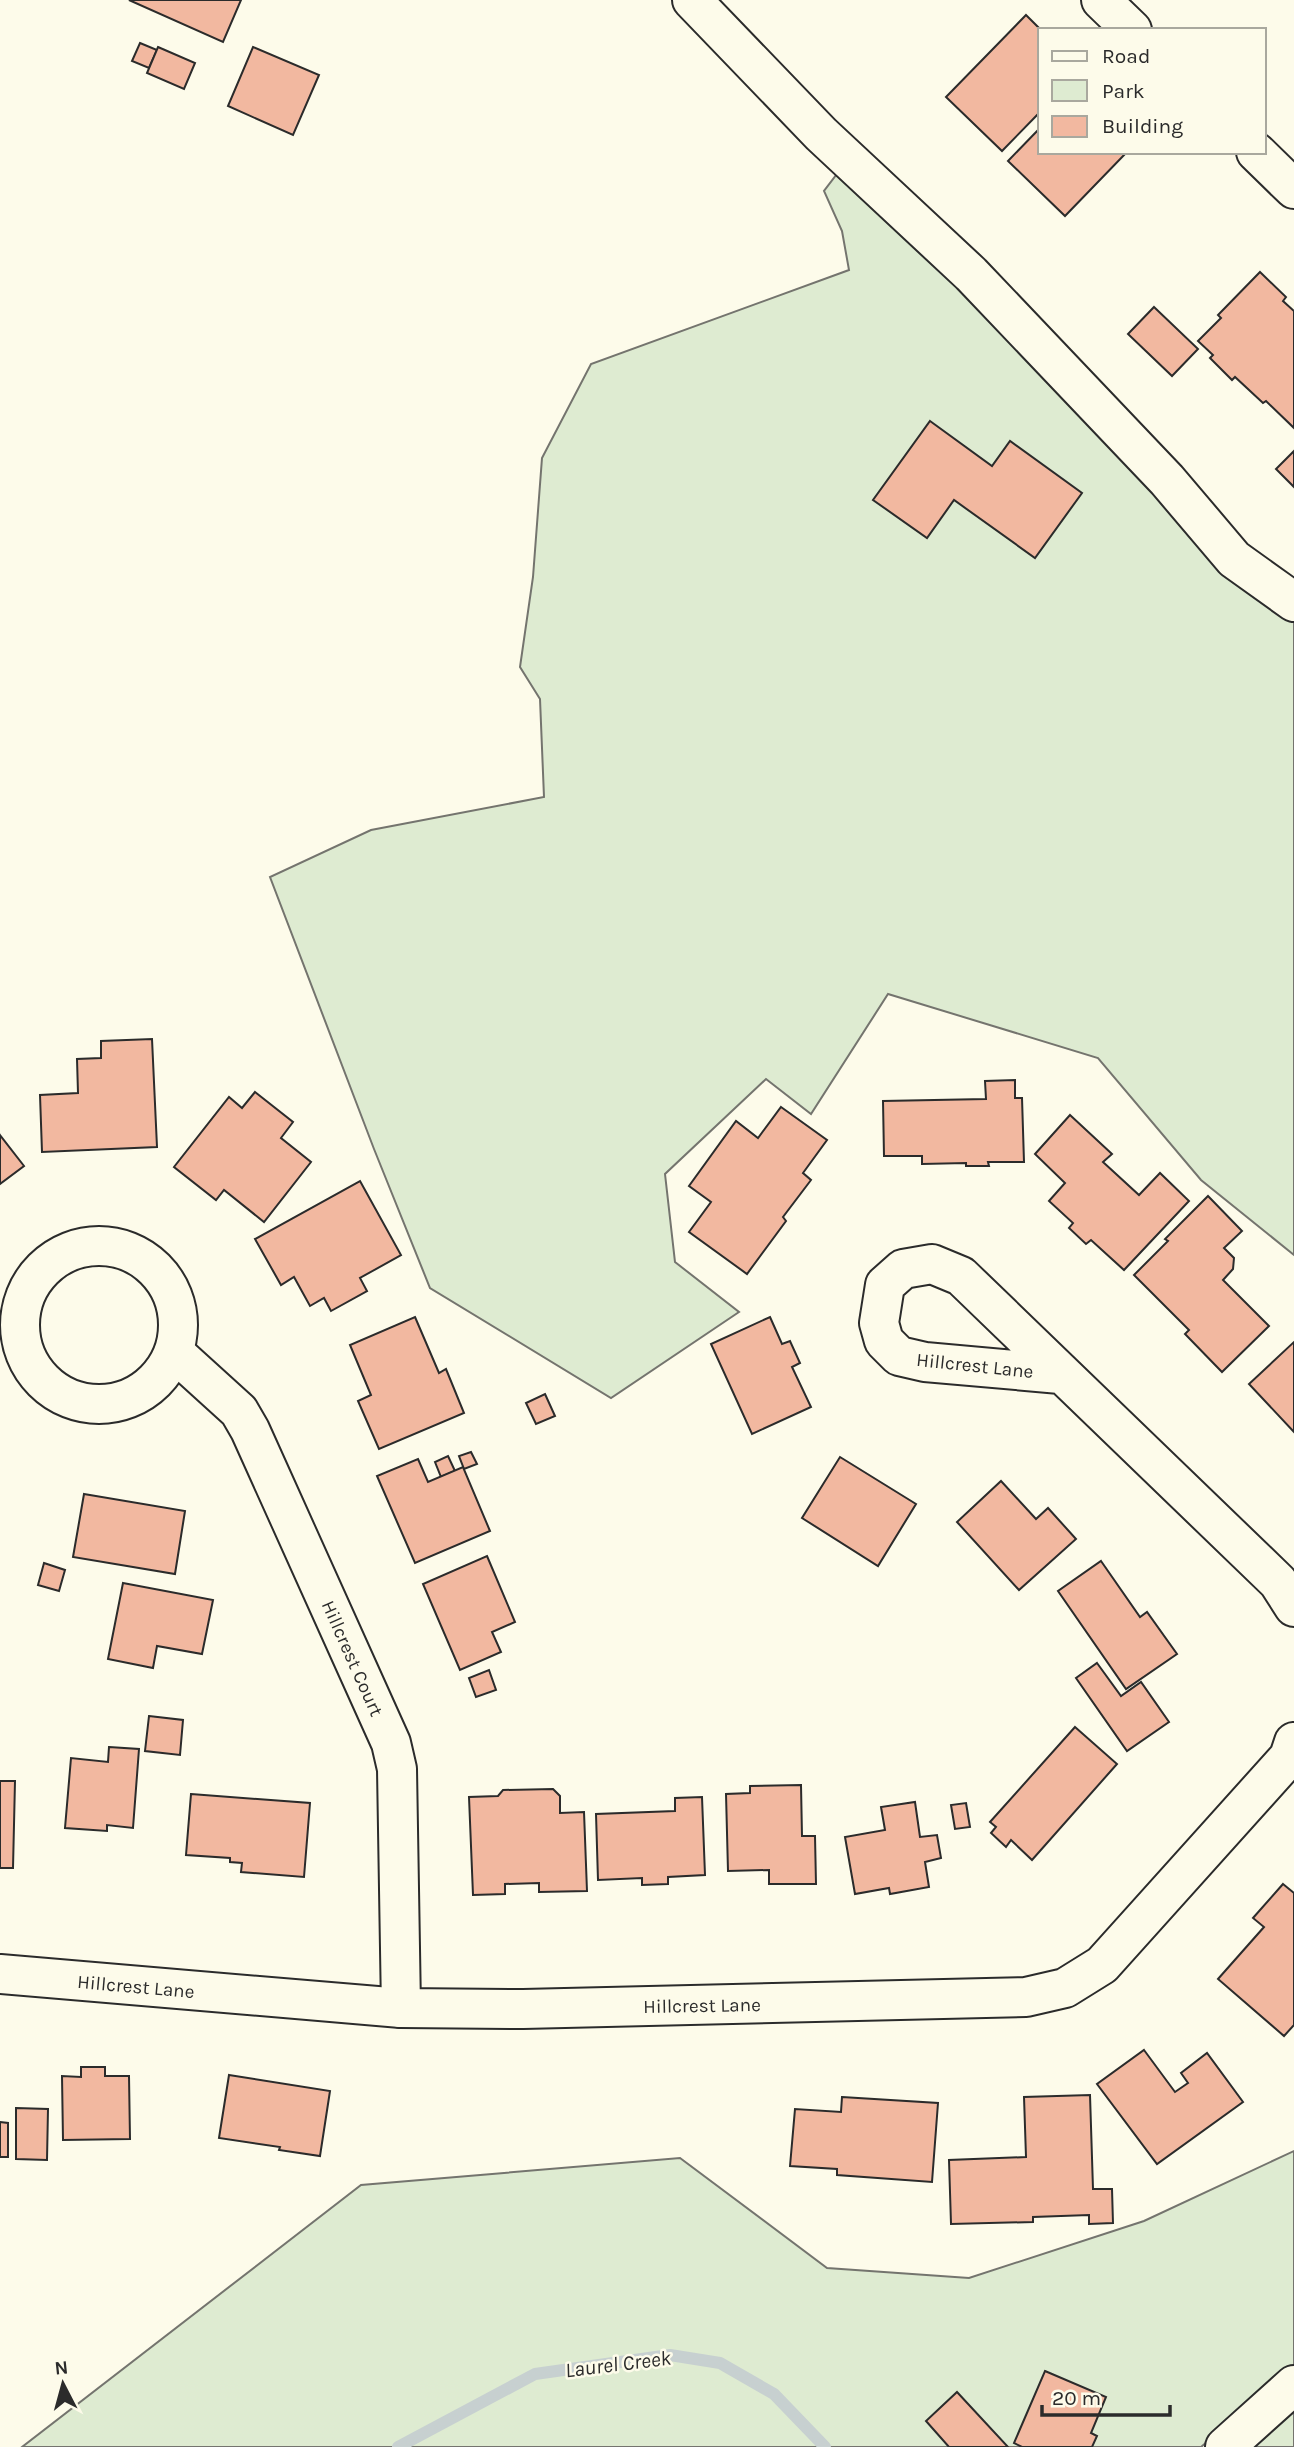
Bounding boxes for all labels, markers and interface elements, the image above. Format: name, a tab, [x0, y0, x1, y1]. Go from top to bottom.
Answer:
legend	[1038, 28, 1266, 154]
text: Road	[1102, 44, 1150, 68]
text: Park	[1102, 79, 1145, 103]
text: Building	[1102, 114, 1183, 138]
street label: Hillcrest Lane	[915, 1349, 1035, 1383]
street label: Hillcrest Court	[317, 1597, 387, 1720]
street label: Hillcrest Lane	[76, 1971, 195, 2003]
street label: Hillcrest Lane	[643, 1994, 761, 2018]
water label: Laurel Creek	[564, 2346, 673, 2382]
north arrow	[28, 2349, 98, 2419]
text: N	[53, 2356, 69, 2380]
scale bar	[1042, 2374, 1170, 2418]
text: 20 m	[1052, 2386, 1101, 2410]

